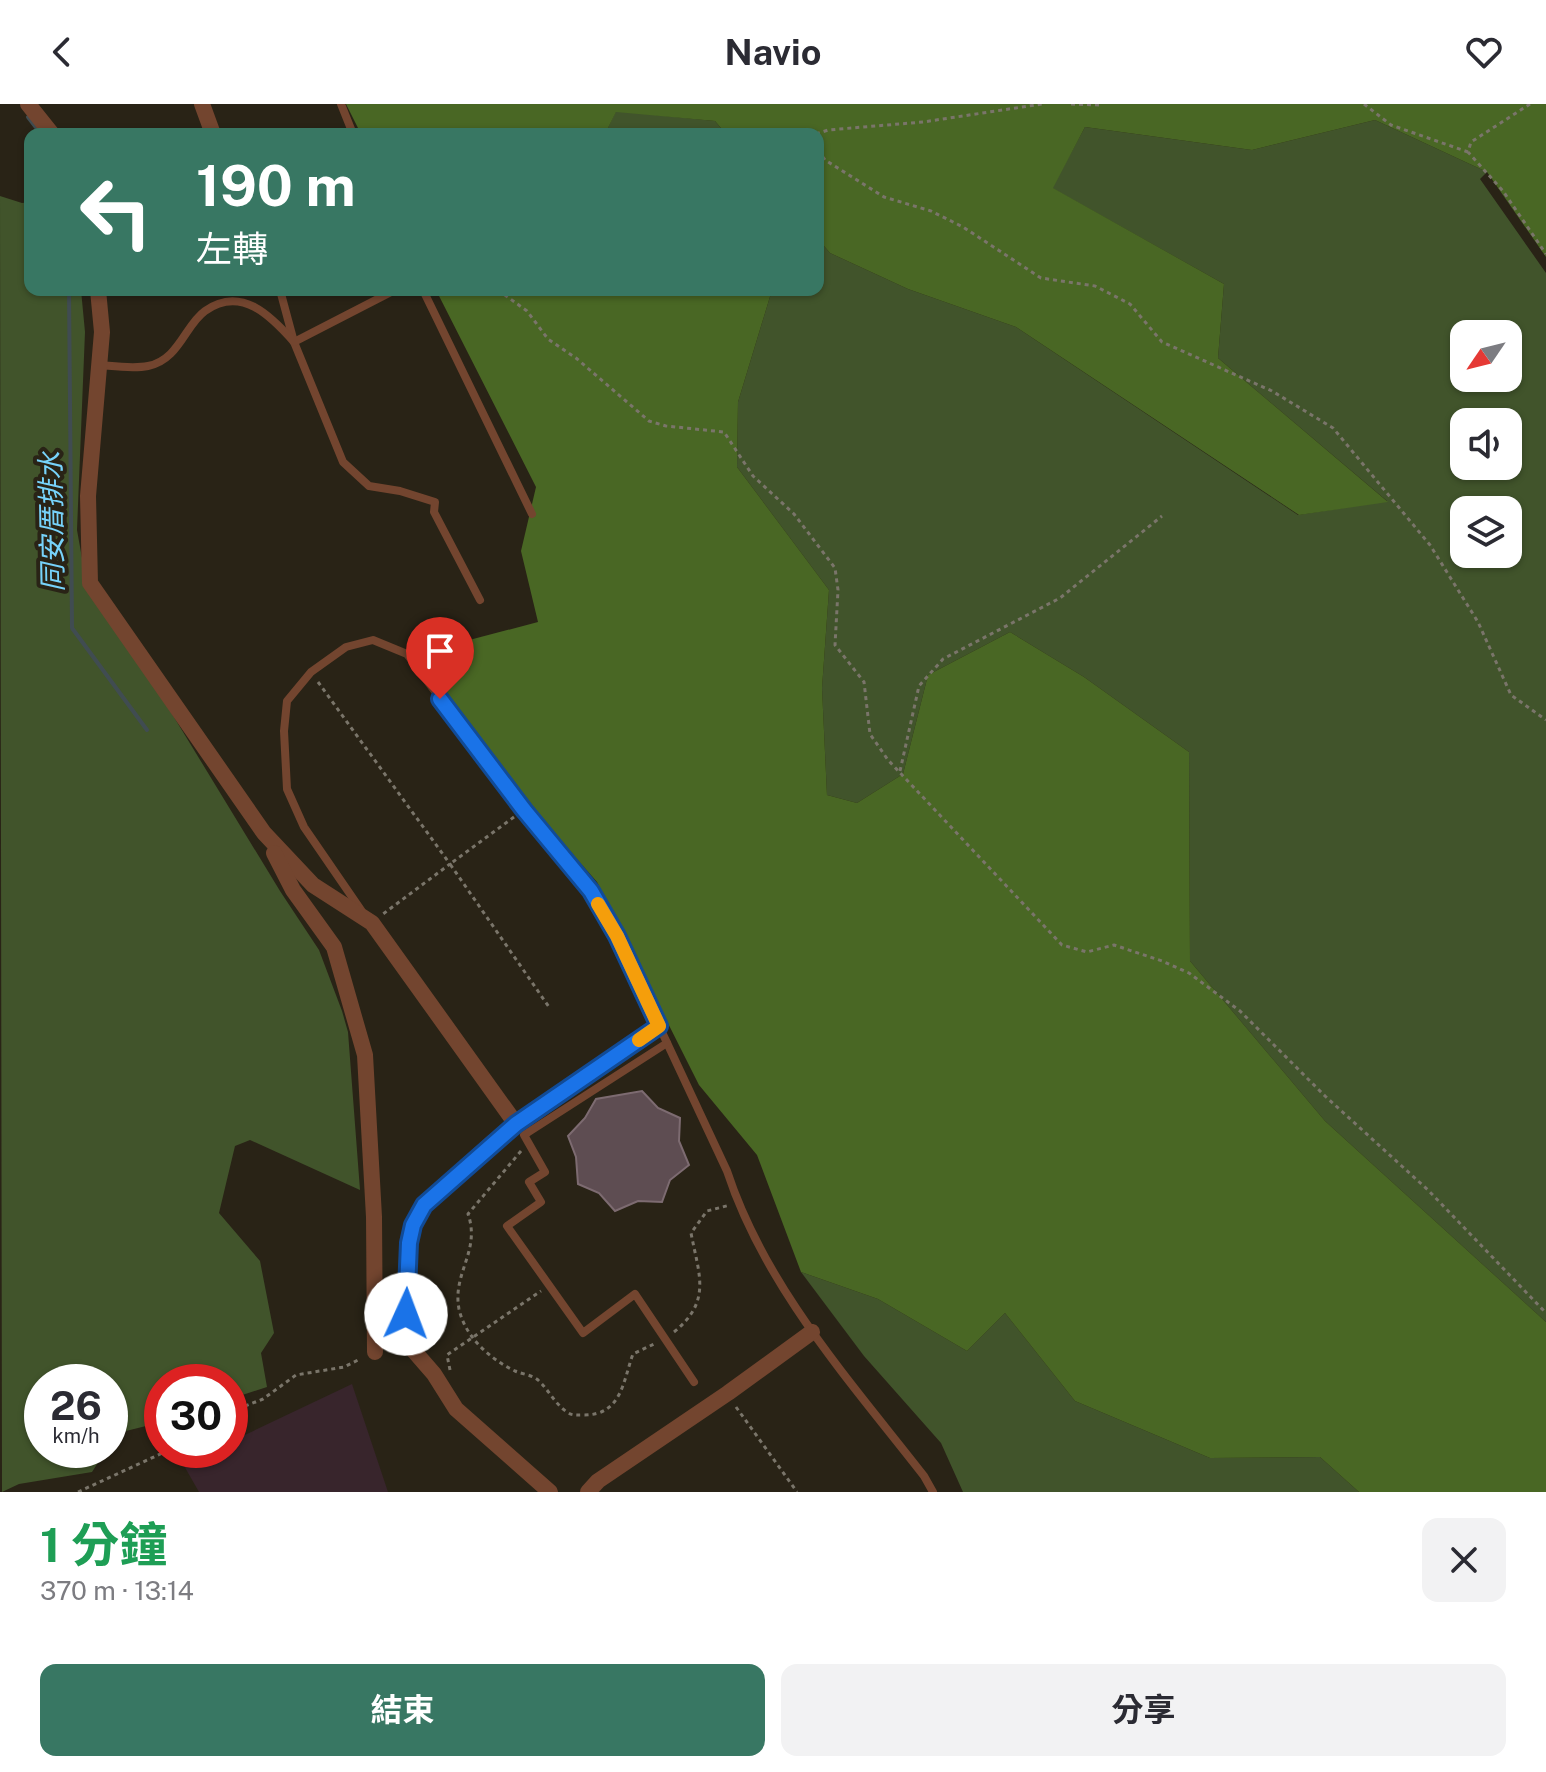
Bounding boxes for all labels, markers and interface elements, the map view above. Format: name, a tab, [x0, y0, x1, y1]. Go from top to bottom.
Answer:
icon: back	[40, 30, 84, 74]
icon: heart	[1462, 30, 1506, 74]
text: Navio	[725, 31, 821, 73]
text: 190 m	[196, 153, 356, 219]
icon: left	[64, 160, 168, 264]
text: 左轉	[196, 228, 268, 270]
north arrow	[1450, 320, 1522, 392]
map controls	[1450, 320, 1522, 568]
button: sound	[1450, 408, 1522, 480]
water label: 同安厝排水	[33, 450, 69, 592]
button: layers	[1450, 496, 1522, 568]
pin	[406, 617, 474, 699]
icon: arrive	[418, 629, 462, 673]
position arrow	[364, 1272, 448, 1356]
speed limit sign: 30	[144, 1364, 248, 1468]
text: 26	[50, 1382, 102, 1429]
text: km/h	[52, 1424, 100, 1448]
text: 1 分鐘	[40, 1516, 167, 1573]
button: close	[1422, 1518, 1506, 1602]
text: 370 m · 13:14	[40, 1575, 194, 1606]
button: 結束	[40, 1664, 765, 1756]
button: 分享	[781, 1664, 1506, 1756]

